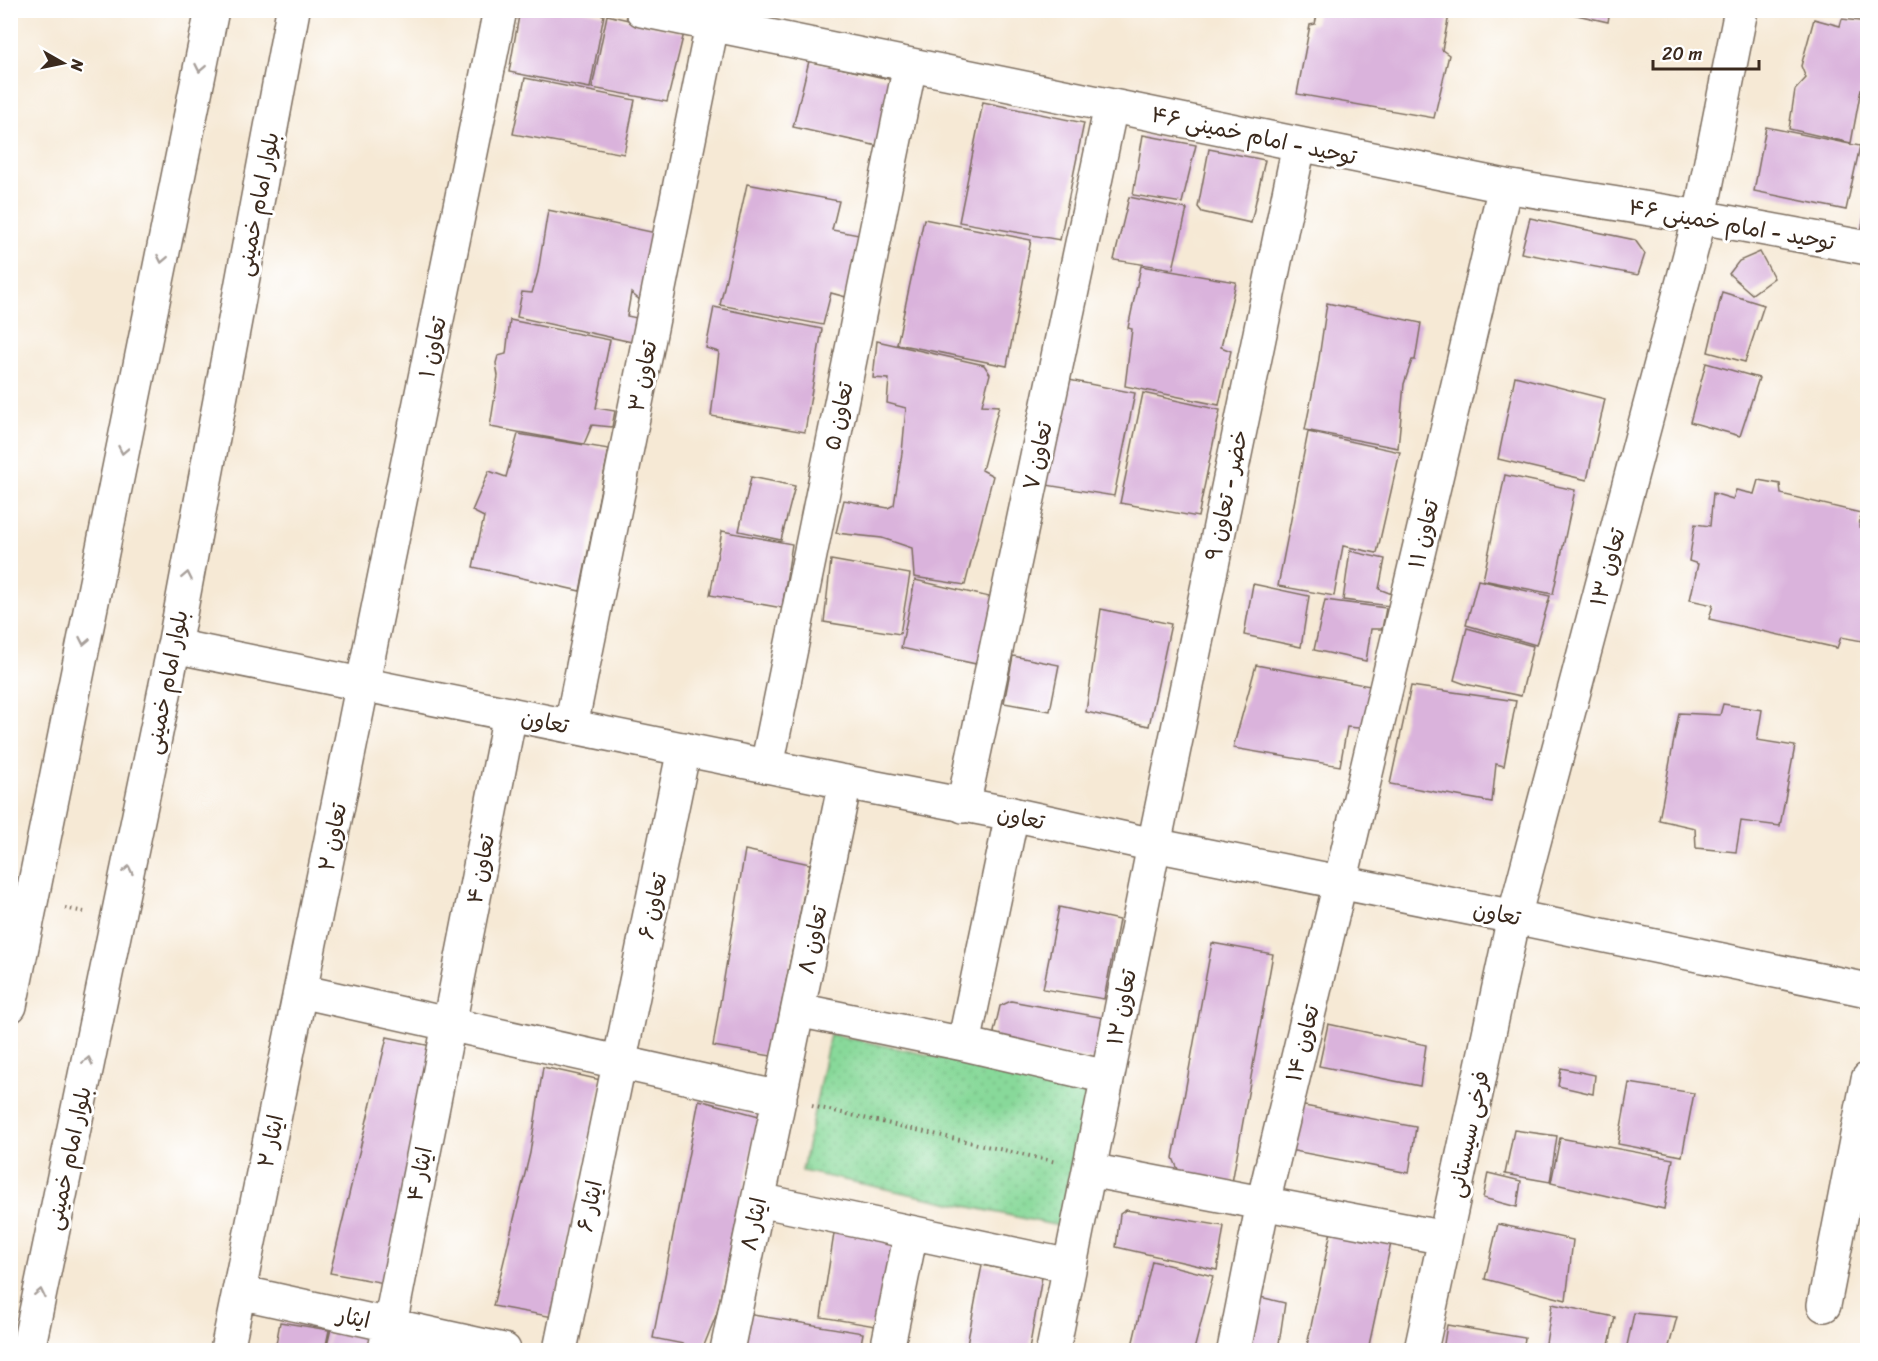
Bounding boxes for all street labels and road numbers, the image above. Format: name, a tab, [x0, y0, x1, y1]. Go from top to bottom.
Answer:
street label: توحید - امام خمینی ۴۶	[1147, 95, 1361, 176]
street label: بلوار امام خمینی	[224, 129, 291, 280]
street label: توحید - امام خمینی ۴۶	[1625, 187, 1839, 262]
street label: تعاون ۱	[407, 312, 458, 381]
street label: تعاون ۳	[616, 337, 669, 415]
street label: تعاون ۵	[812, 378, 865, 454]
street label: تعاون ۷	[1011, 418, 1064, 494]
street label: خضر - تعاون ۹	[1194, 426, 1259, 564]
street label: تعاون ۱۱	[1397, 495, 1450, 572]
street label: تعاون ۱۳	[1578, 523, 1637, 611]
street label: بلوار امام خمینی	[133, 607, 200, 758]
street label: تعاون	[518, 698, 573, 745]
street label: تعاون	[994, 794, 1049, 841]
street label: تعاون ۲	[307, 799, 358, 875]
street label: تعاون ۴	[455, 830, 506, 907]
street label: تعاون ۶	[626, 869, 679, 943]
street label: تعاون	[1470, 890, 1525, 937]
street label: تعاون ۸	[786, 902, 839, 978]
street label: تعاون ۱۲	[1095, 965, 1148, 1048]
street label: تعاون ۱۴	[1274, 1000, 1331, 1086]
street label: فرخی سیستانی	[1436, 1067, 1501, 1201]
street label: بلوار امام خمینی	[34, 1083, 103, 1234]
street label: ایثار ۲	[246, 1111, 295, 1171]
street label: ایثار ۴	[395, 1143, 444, 1205]
street label: ایثار ۶	[565, 1177, 614, 1236]
street label: ایثار ۸	[729, 1194, 778, 1255]
street label: ایثار	[332, 1295, 374, 1340]

